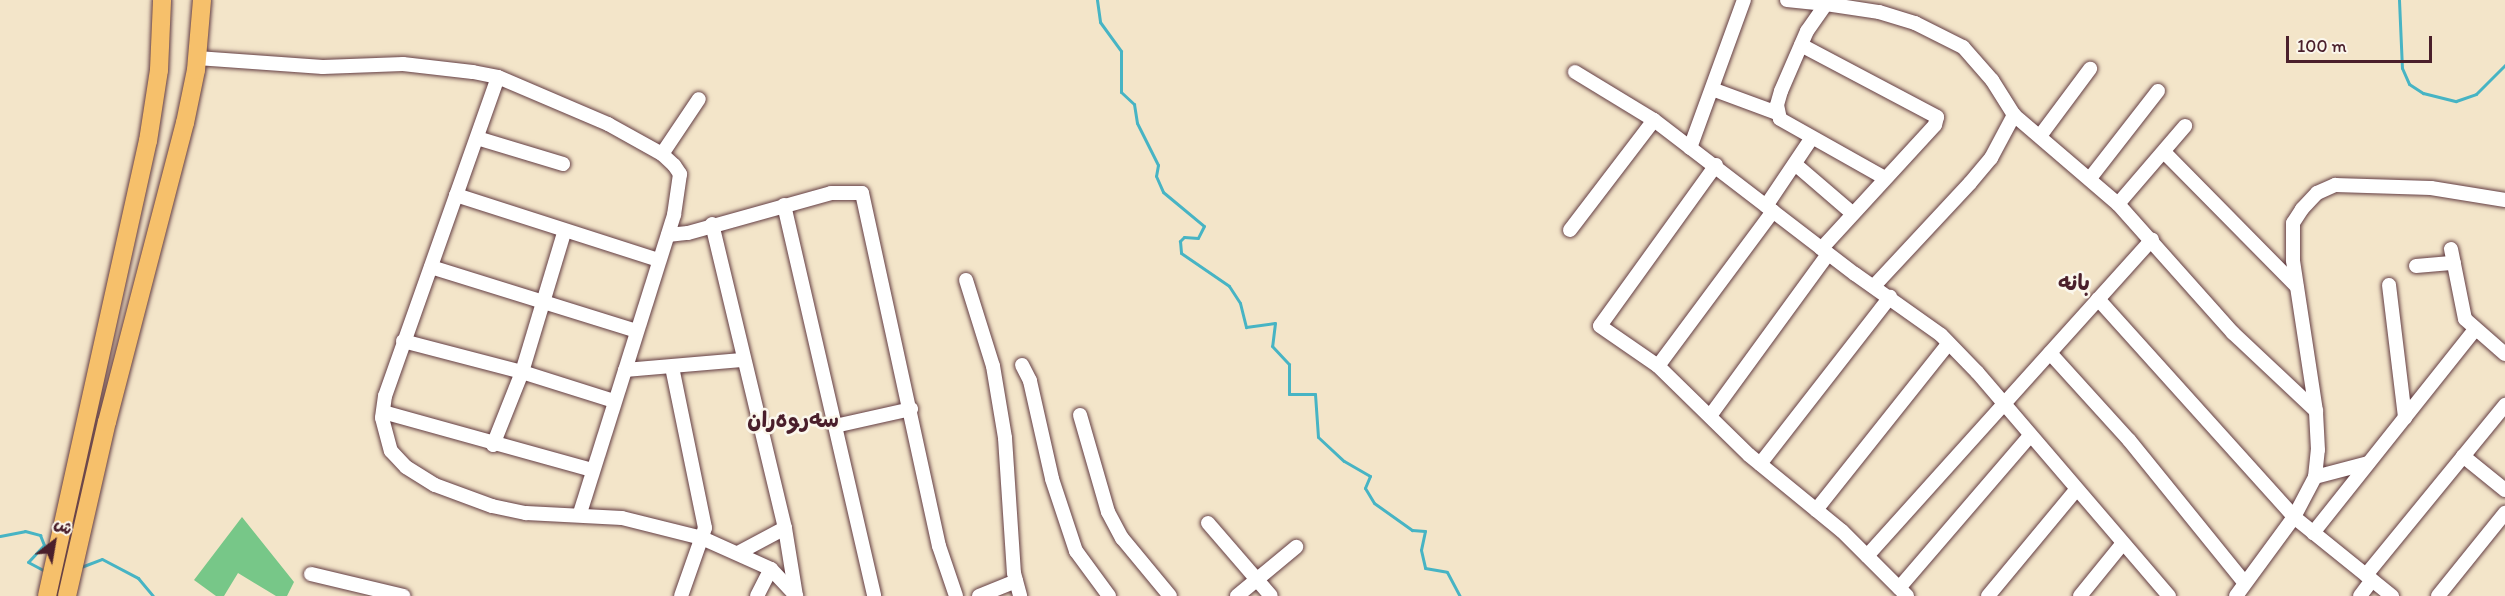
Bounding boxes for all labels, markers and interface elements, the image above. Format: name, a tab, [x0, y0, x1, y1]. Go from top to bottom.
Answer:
scale bar	[2289, 24, 2434, 62]
text: 100 m	[2297, 35, 2347, 57]
district label: بانە	[2058, 270, 2090, 296]
district label: سەروەران	[747, 407, 839, 433]
north arrow	[24, 512, 84, 572]
text: ش	[51, 513, 76, 539]

